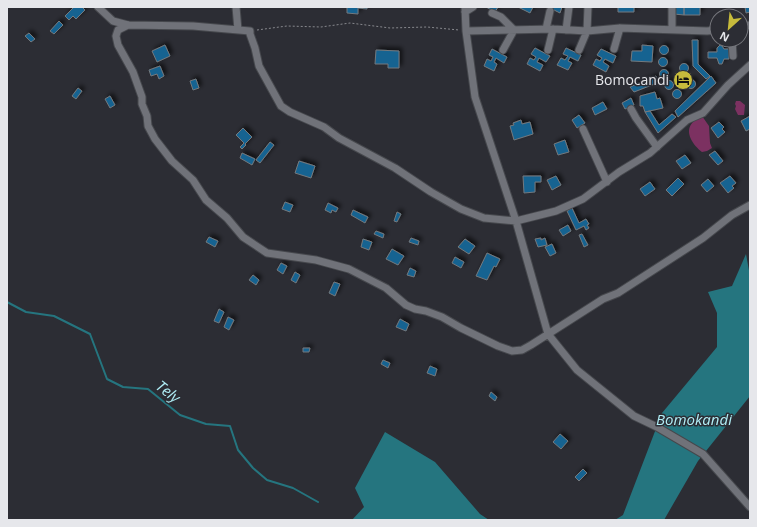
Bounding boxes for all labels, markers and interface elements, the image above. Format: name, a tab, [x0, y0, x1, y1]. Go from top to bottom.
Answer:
north arrow	[709, 8, 749, 48]
text: N	[717, 29, 732, 46]
hotel icon: Bomocandi	[672, 69, 694, 91]
place label: Bomocandi	[595, 70, 669, 89]
water label: Tely	[152, 375, 186, 408]
water label: Bomokandi	[656, 409, 732, 429]

